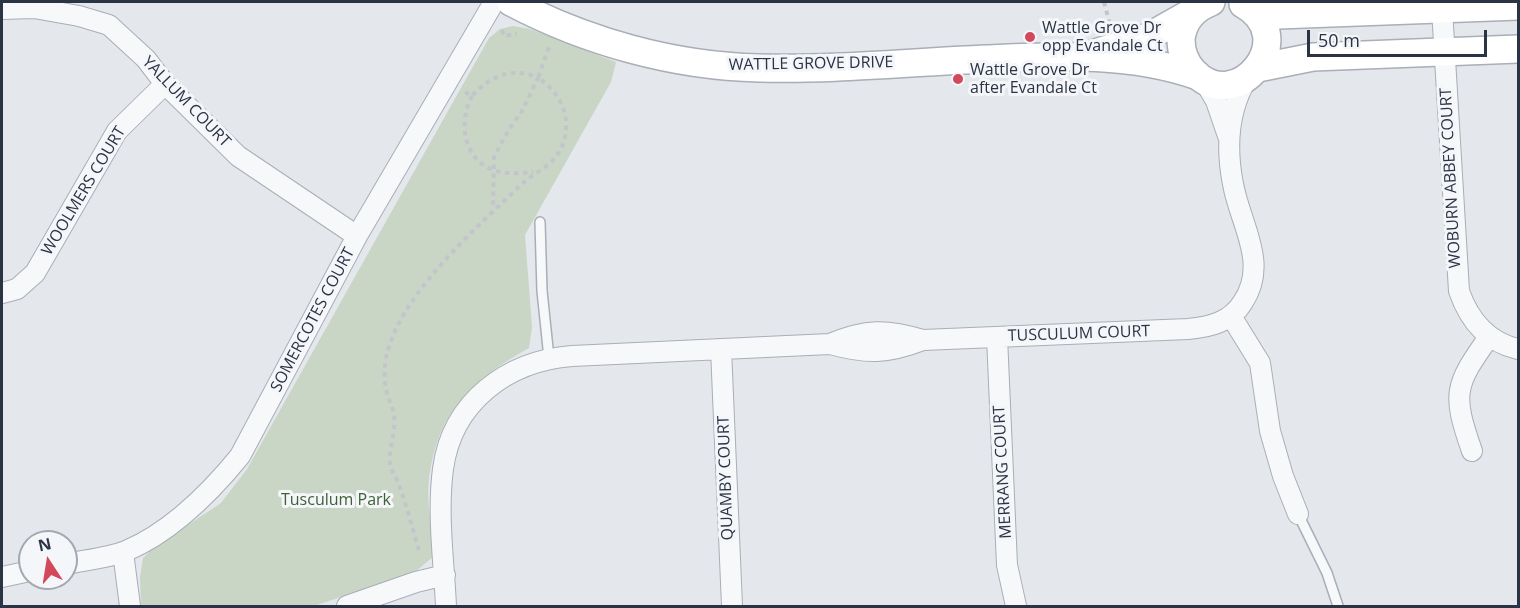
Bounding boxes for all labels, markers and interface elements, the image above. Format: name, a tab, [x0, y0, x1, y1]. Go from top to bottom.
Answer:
place label: Wattle Grove Dr opp Evandale Ct	[1042, 18, 1163, 56]
scale bar	[1310, 18, 1490, 56]
text: 50 m	[1318, 28, 1360, 52]
marker: Wattle Grove Dr opp Evandale Ct	[1023, 30, 1037, 44]
street label: YALLUM COURT	[138, 53, 234, 151]
street label: WATTLE GROVE DRIVE	[728, 53, 894, 75]
place label: Wattle Grove Dr after Evandale Ct	[970, 60, 1097, 98]
marker: Wattle Grove Dr after Evandale Ct	[951, 72, 965, 86]
street label: WOBURN ABBEY COURT	[1437, 87, 1465, 269]
street label: WOOLMERS COURT	[38, 123, 130, 259]
street label: SOMERCOTES COURT	[267, 245, 359, 395]
street label: TUSCULUM COURT	[1007, 322, 1151, 346]
street label: MERRANG COURT	[990, 405, 1016, 539]
street label: QUAMBY COURT	[714, 415, 738, 541]
park label: Tusculum Park	[281, 490, 391, 510]
north arrow	[18, 530, 78, 590]
text: N	[36, 532, 53, 556]

